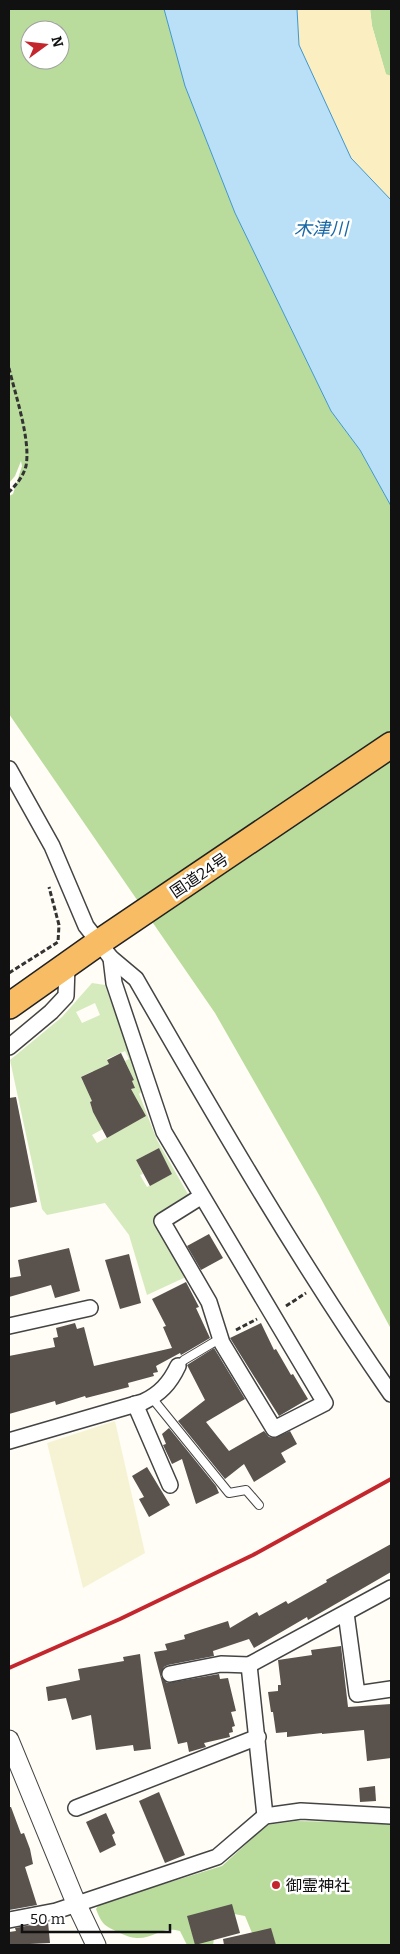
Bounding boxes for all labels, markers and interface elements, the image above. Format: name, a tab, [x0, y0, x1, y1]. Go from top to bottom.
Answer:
north arrow	[20, 20, 70, 70]
text: N	[47, 34, 67, 49]
water label: 木津川	[294, 218, 350, 240]
street label: 国道24号	[167, 849, 232, 902]
place label: 御霊神社	[286, 1876, 350, 1895]
marker: 御霊神社	[270, 1879, 282, 1891]
scale bar	[22, 1902, 170, 1934]
text: 50 m	[30, 1910, 66, 1928]

